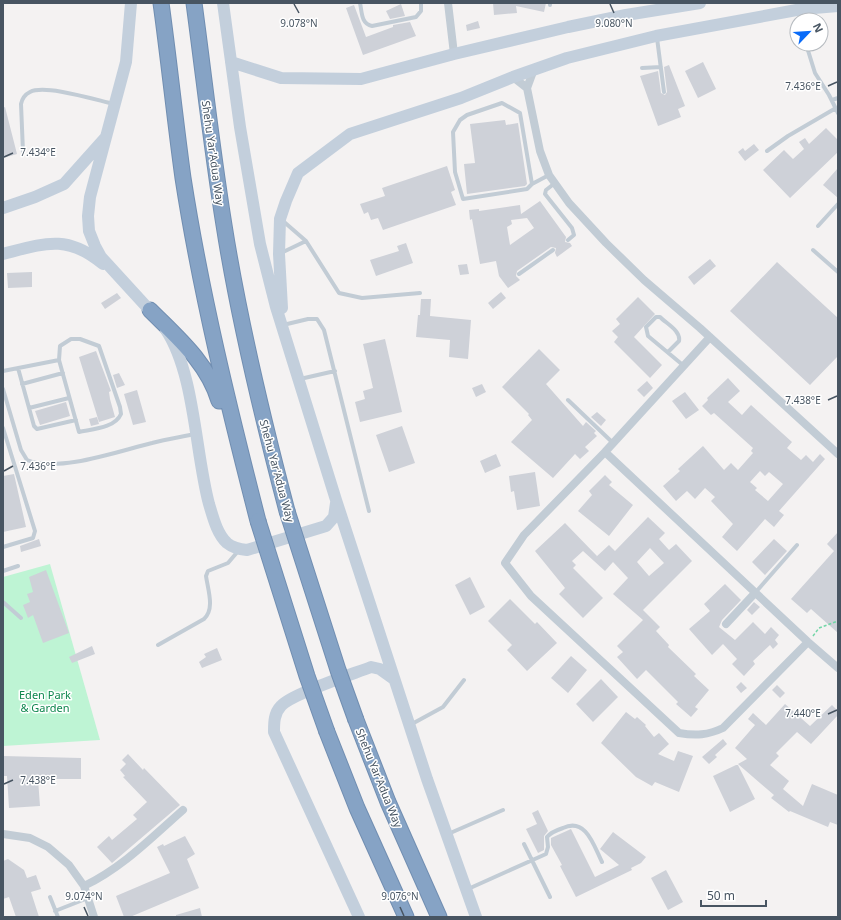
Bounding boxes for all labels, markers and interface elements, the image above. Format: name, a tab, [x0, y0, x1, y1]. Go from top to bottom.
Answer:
north arrow	[789, 12, 829, 52]
text: 9.078°N	[280, 16, 318, 30]
text: 9.080°N	[595, 16, 633, 30]
text: N	[810, 20, 827, 35]
text: 7.436°E	[785, 79, 821, 93]
street label: Shehu Yar'Adua Way	[199, 100, 228, 207]
text: 7.434°E	[20, 145, 56, 159]
text: 7.438°E	[785, 393, 821, 407]
street label: Shehu Yar'Adua Way	[257, 418, 298, 524]
text: 7.436°E	[20, 459, 56, 473]
park label: Eden Park & Garden	[19, 687, 71, 715]
text: 7.440°E	[785, 706, 821, 720]
street label: Shehu Yar'Adua Way	[353, 726, 406, 830]
text: 7.438°E	[20, 773, 56, 787]
scale bar	[701, 882, 766, 908]
text: 50 m	[707, 887, 735, 904]
text: 9.074°N	[65, 889, 103, 903]
text: 9.076°N	[381, 889, 419, 903]

